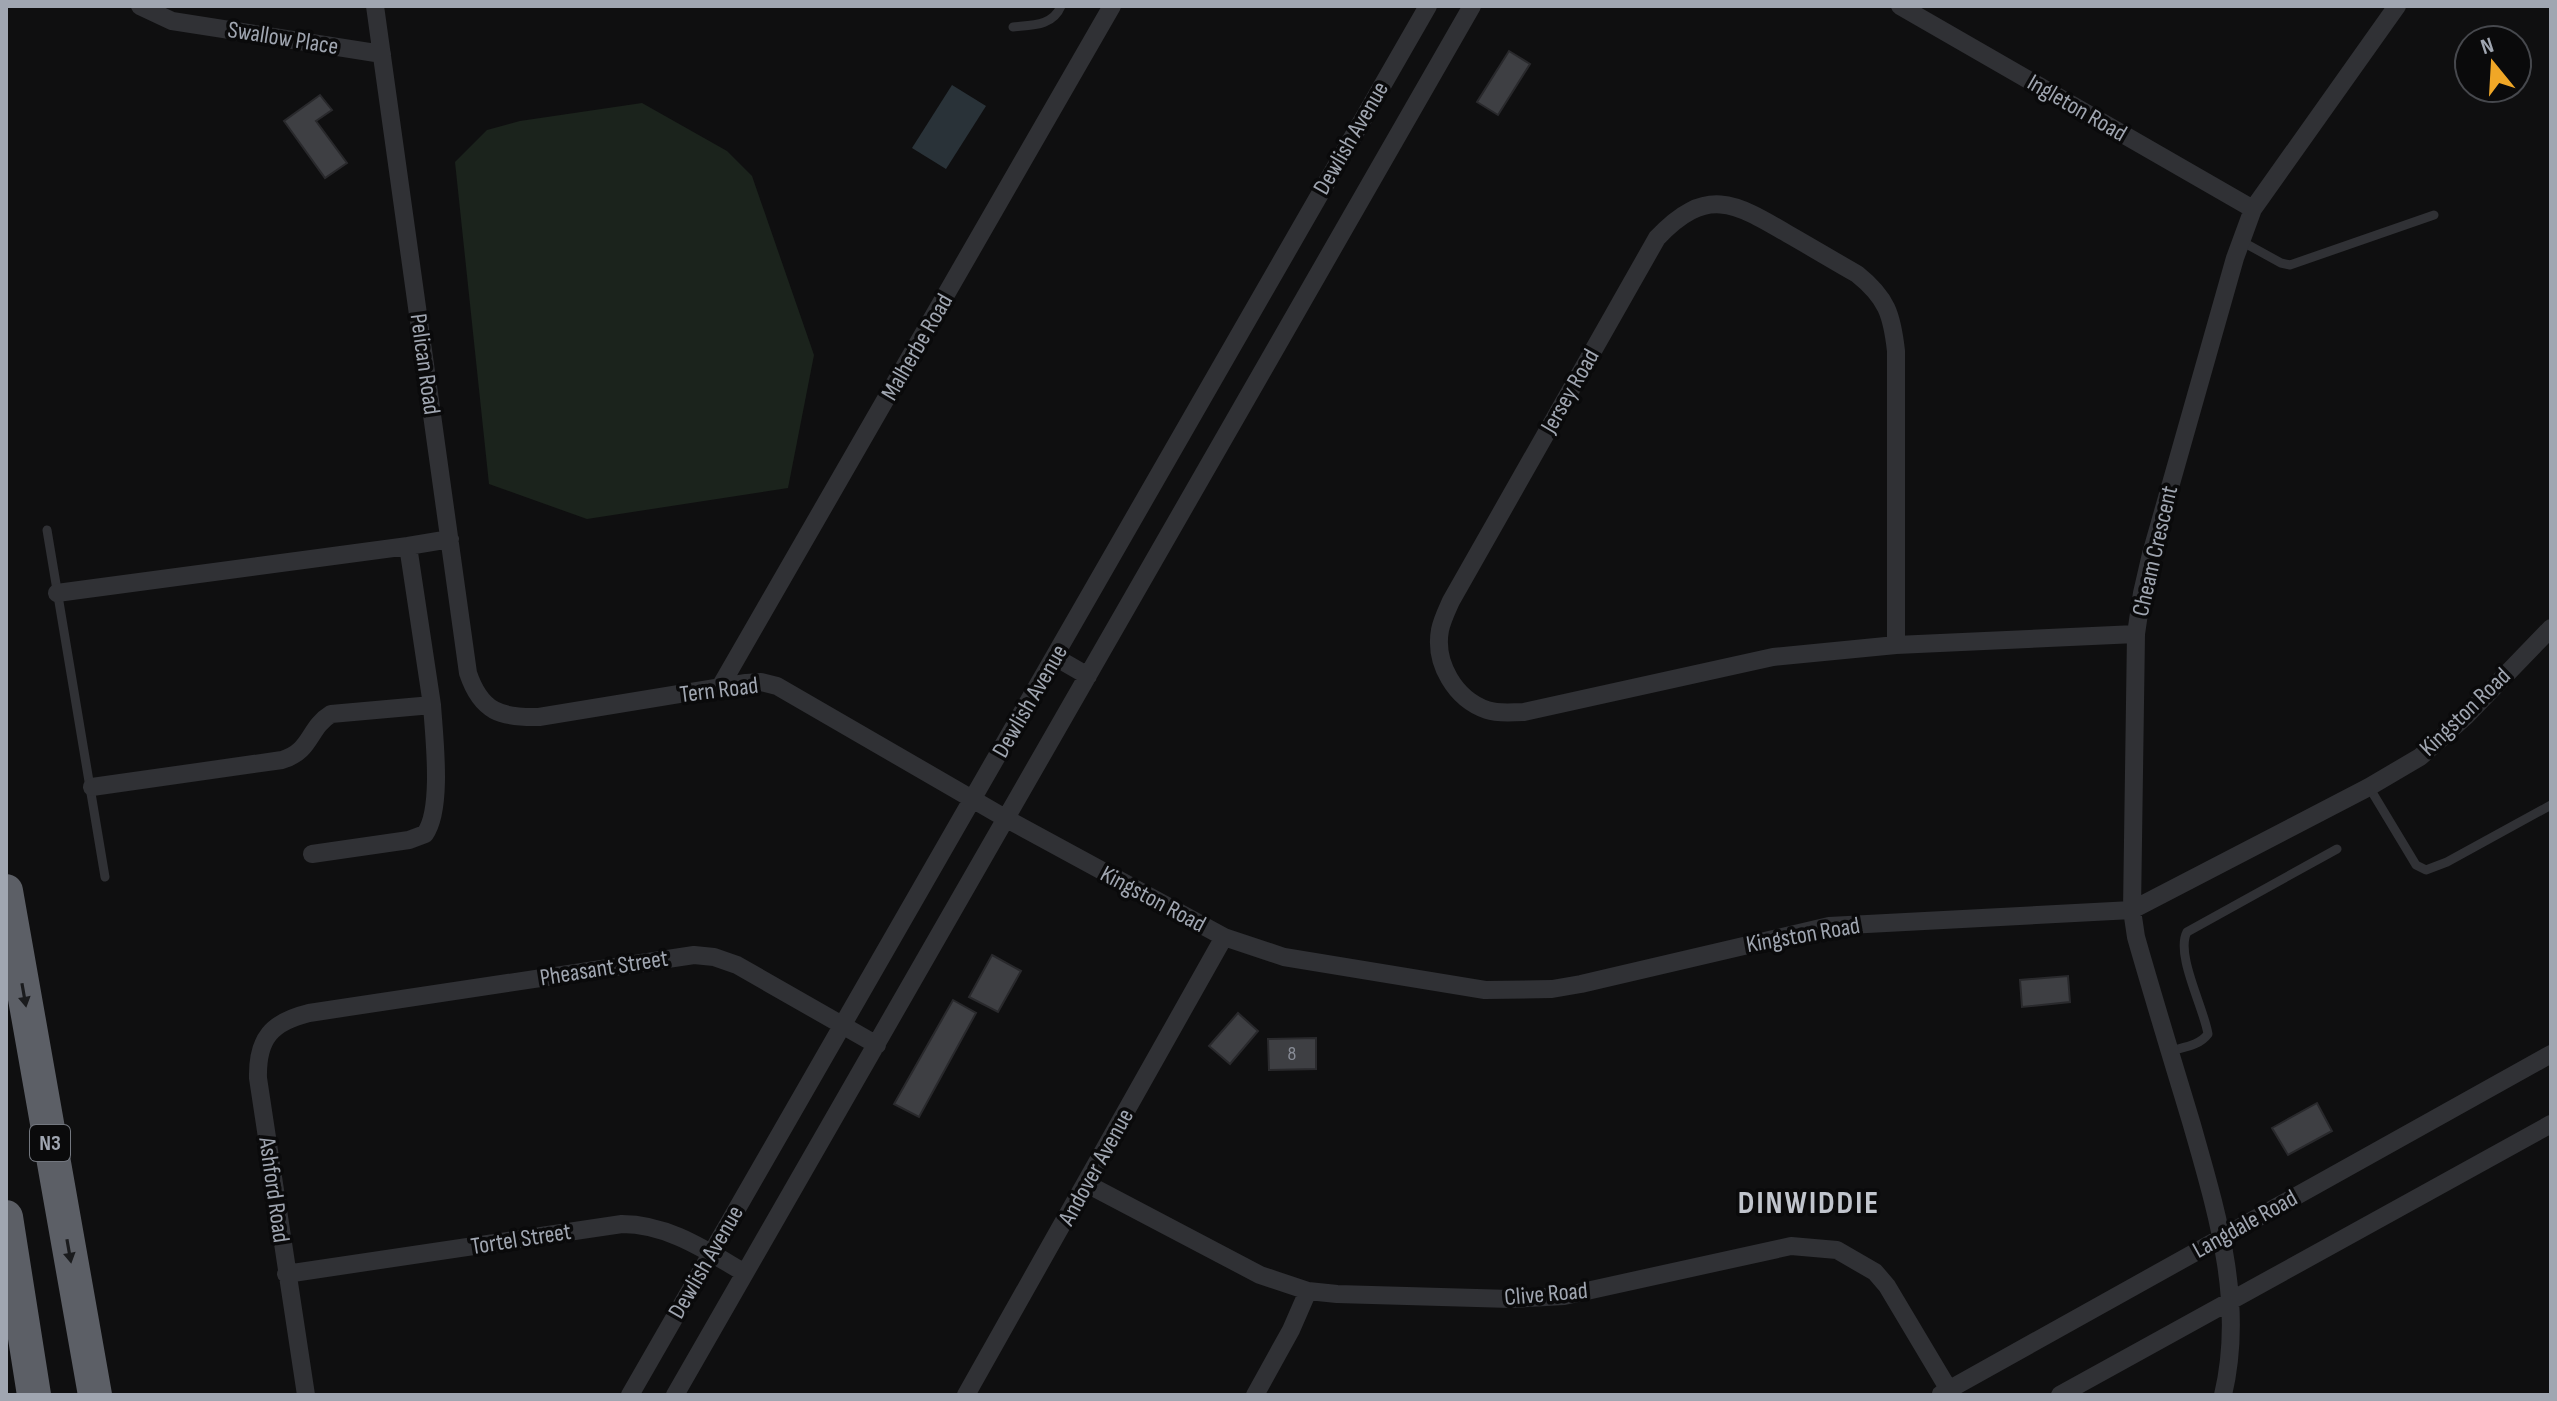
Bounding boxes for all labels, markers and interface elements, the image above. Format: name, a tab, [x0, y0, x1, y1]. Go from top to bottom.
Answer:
street label: Swallow Place	[226, 15, 340, 61]
north arrow	[2453, 24, 2533, 104]
text: N	[2478, 32, 2497, 61]
street label: Ingleton Road	[2022, 68, 2132, 148]
street label: Dewlish Avenue	[1307, 76, 1395, 200]
street label: Malherbe Road	[875, 289, 959, 405]
street label: Pelican Road	[404, 312, 446, 416]
street label: Jersey Road	[1534, 344, 1606, 439]
street label: Cheam Crescent	[2126, 483, 2184, 619]
street label: Dewlish Avenue	[986, 639, 1074, 763]
street label: Kingston Road	[2414, 662, 2516, 762]
street label: Tern Road	[678, 671, 760, 709]
street label: Kingston Road	[1095, 859, 1211, 939]
street label: Kingston Road	[1744, 911, 1862, 959]
street label: Pheasant Street	[538, 944, 670, 992]
one-way arrow	[19, 983, 31, 1008]
house number: 8	[1288, 1042, 1296, 1066]
street label: Andover Avenue	[1052, 1104, 1140, 1231]
road number: N3	[30, 1125, 70, 1161]
street label: Ashford Road	[252, 1135, 296, 1244]
street label: Langdale Road	[2188, 1183, 2302, 1265]
district label: DINWIDDIE	[1738, 1184, 1880, 1223]
street label: Dewlish Avenue	[662, 1200, 750, 1324]
street label: Tortel Street	[469, 1217, 573, 1261]
one-way arrow	[64, 1239, 76, 1264]
street label: Clive Road	[1503, 1276, 1589, 1312]

